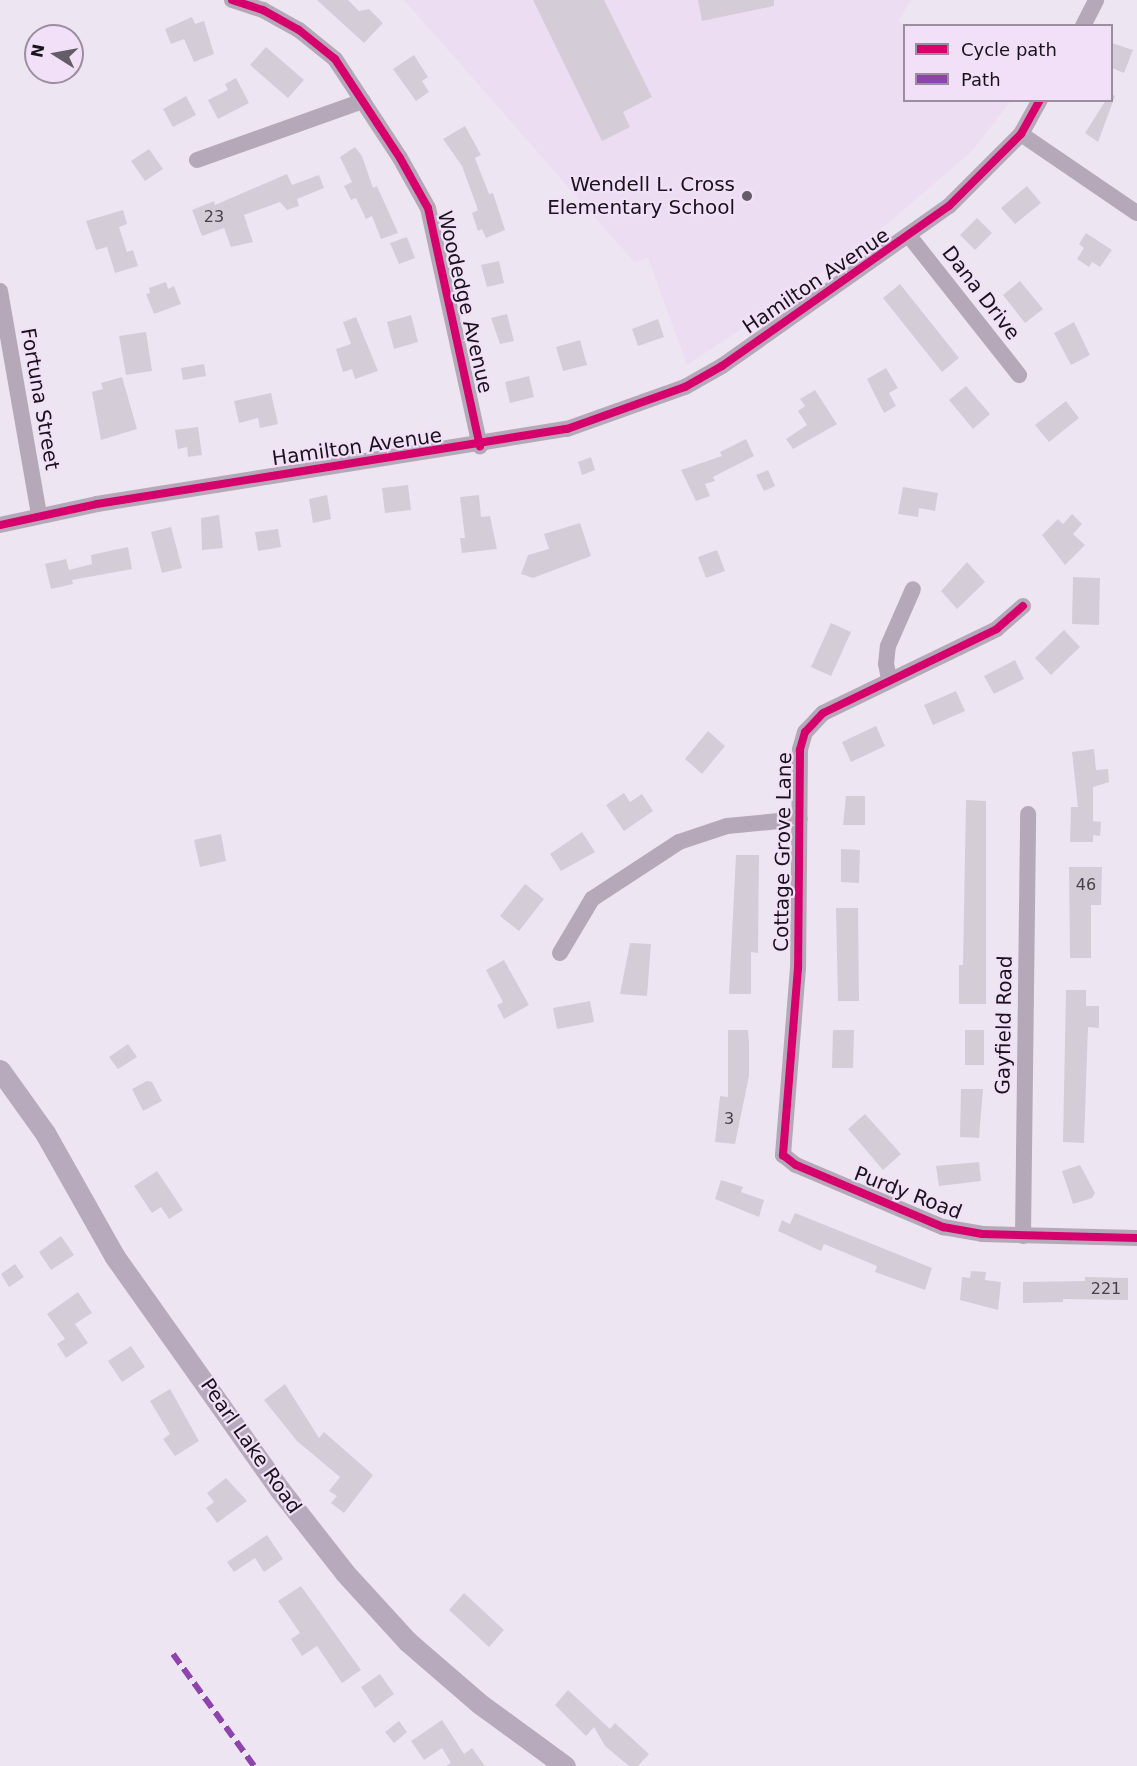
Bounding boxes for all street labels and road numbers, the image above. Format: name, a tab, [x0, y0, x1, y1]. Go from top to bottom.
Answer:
street label: Woodedge Avenue	[432, 208, 498, 396]
street label: Hamilton Avenue	[738, 223, 894, 339]
street label: Dana Drive	[937, 241, 1025, 345]
street label: Fortuna Street	[16, 326, 64, 472]
street label: Hamilton Avenue	[271, 423, 443, 471]
street label: Cottage Grove Lane	[769, 752, 797, 952]
street label: Gayfield Road	[991, 955, 1017, 1095]
street label: Purdy Road	[851, 1161, 965, 1225]
street label: Pearl Lake Road	[196, 1374, 306, 1518]

